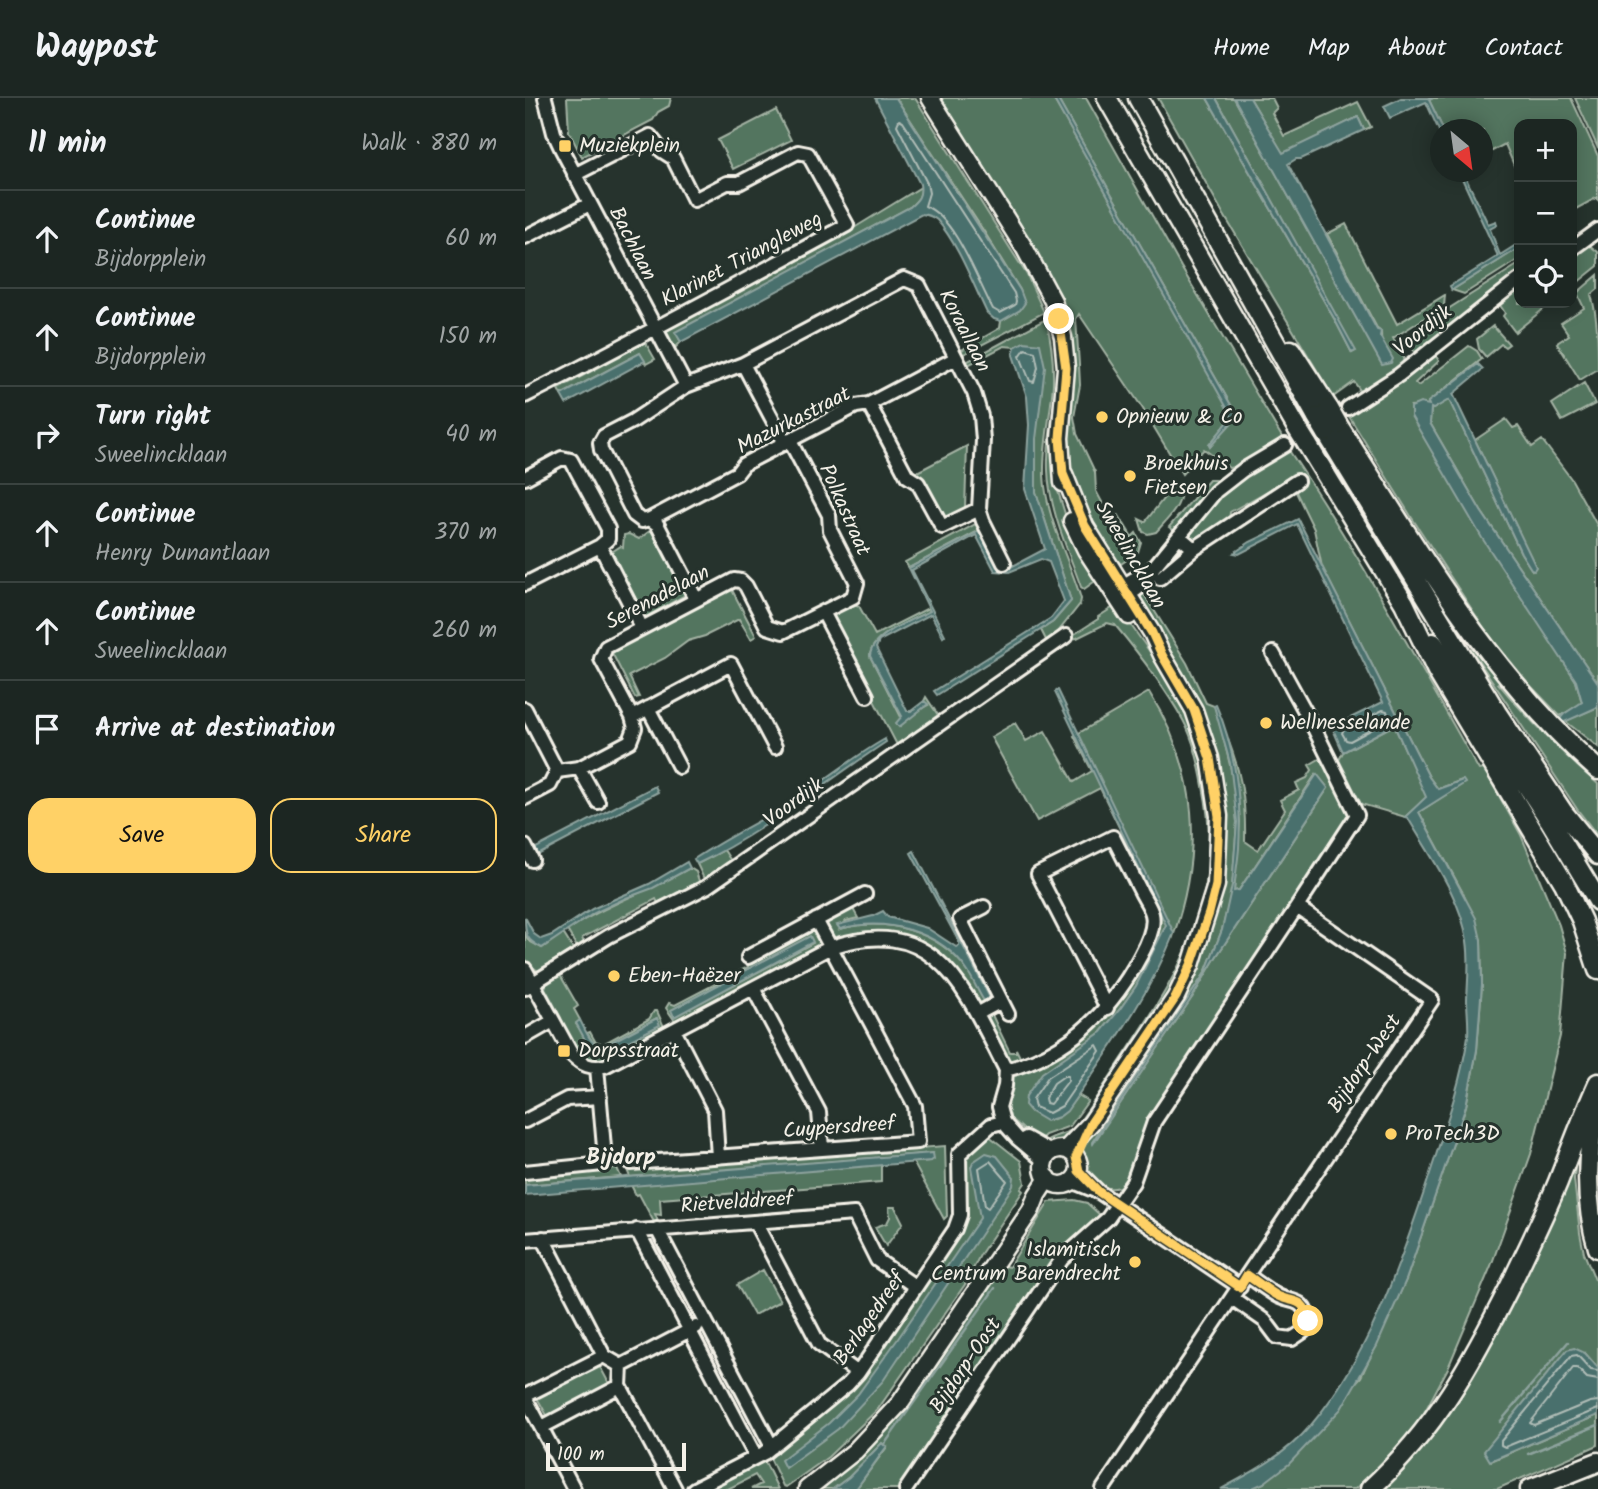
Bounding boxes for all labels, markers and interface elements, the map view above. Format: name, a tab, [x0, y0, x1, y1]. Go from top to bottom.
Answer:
text: Waypost	[35, 22, 158, 75]
text: Home	[1213, 29, 1270, 68]
text: Map	[1308, 29, 1350, 68]
text: About	[1388, 29, 1446, 68]
text: Contact	[1484, 29, 1563, 68]
north arrow	[1430, 119, 1493, 182]
map controls	[1514, 119, 1577, 308]
button: +	[1514, 119, 1577, 182]
text: 11 min	[28, 120, 107, 168]
text: Walk · 880 m	[361, 126, 497, 162]
place label: Muziekplein	[579, 130, 680, 163]
marker: Muziekplein	[557, 138, 573, 154]
button: −	[1514, 182, 1577, 245]
text: Continue	[95, 200, 196, 242]
street label: Bachlaan	[599, 201, 665, 287]
street label: Klarinet Triangleweg	[655, 203, 829, 317]
icon: ahead	[28, 220, 66, 258]
text: 60 m	[445, 221, 497, 257]
text: Bijdorpplein	[95, 242, 206, 278]
button: locate	[1514, 245, 1577, 308]
street label: Koraallaan	[929, 284, 999, 378]
street label: Voordijk	[1386, 297, 1460, 365]
text: Continue	[95, 298, 196, 340]
route end	[1043, 303, 1074, 334]
icon: ahead	[28, 318, 66, 356]
text: 150 m	[438, 319, 497, 355]
text: Bijdorpplein	[95, 340, 206, 376]
street label: Mazurkastraat	[731, 378, 858, 464]
text: Turn right	[95, 396, 211, 438]
place label: Opnieuw & Co	[1116, 401, 1243, 434]
marker: Opnieuw & Co	[1094, 409, 1110, 425]
icon: right	[28, 416, 66, 454]
text: 40 m	[445, 417, 497, 453]
text: Sweelincklaan	[95, 438, 227, 474]
place label: Broekhuis Fietsen	[1144, 448, 1228, 505]
street label: Polkastraat	[809, 459, 879, 562]
marker: Broekhuis Fietsen	[1122, 468, 1138, 484]
text: Continue	[95, 494, 196, 536]
street label: Sweelincklaan	[1086, 494, 1174, 616]
icon: ahead	[28, 514, 66, 552]
text: 370 m	[434, 515, 497, 551]
text: Henry Dunantlaan	[95, 536, 270, 572]
street label: Serenadelaan	[600, 557, 716, 639]
text: Continue	[95, 592, 196, 634]
icon: ahead	[28, 612, 66, 650]
text: 260 m	[432, 613, 497, 649]
text: Sweelincklaan	[95, 634, 227, 670]
place label: Wellnesselande	[1280, 707, 1411, 740]
text: Arrive at destination	[95, 708, 335, 750]
icon: arrive	[28, 710, 66, 748]
marker: Wellnesselande	[1258, 715, 1274, 731]
street label: Voordijk	[757, 770, 831, 836]
button: Save	[28, 798, 256, 873]
button: Share	[270, 798, 497, 873]
place label: Eben-Haëzer	[628, 960, 741, 993]
marker: Eben-Haëzer	[606, 968, 622, 984]
street label: Bijdorp-West	[1320, 1007, 1411, 1120]
place label: Dorpsstraat	[578, 1035, 680, 1068]
marker: Dorpsstraat	[556, 1043, 572, 1059]
street label: Cuypersdreef	[782, 1107, 898, 1148]
place label: ProTech3D	[1405, 1118, 1500, 1151]
marker: ProTech3D	[1383, 1126, 1399, 1142]
district label: Bijdorp	[586, 1140, 656, 1176]
street label: Rietvelddreef	[679, 1182, 797, 1223]
place label: Islamitisch Centrum Barendrecht	[931, 1234, 1122, 1291]
marker: Islamitisch Centrum Barendrecht	[1127, 1254, 1143, 1270]
street label: Berlagedreef	[825, 1263, 916, 1373]
route start	[1292, 1305, 1323, 1336]
street label: Bijdorp-Oost	[922, 1311, 1011, 1421]
scale bar	[546, 1440, 686, 1472]
text: 100 m	[557, 1440, 605, 1470]

